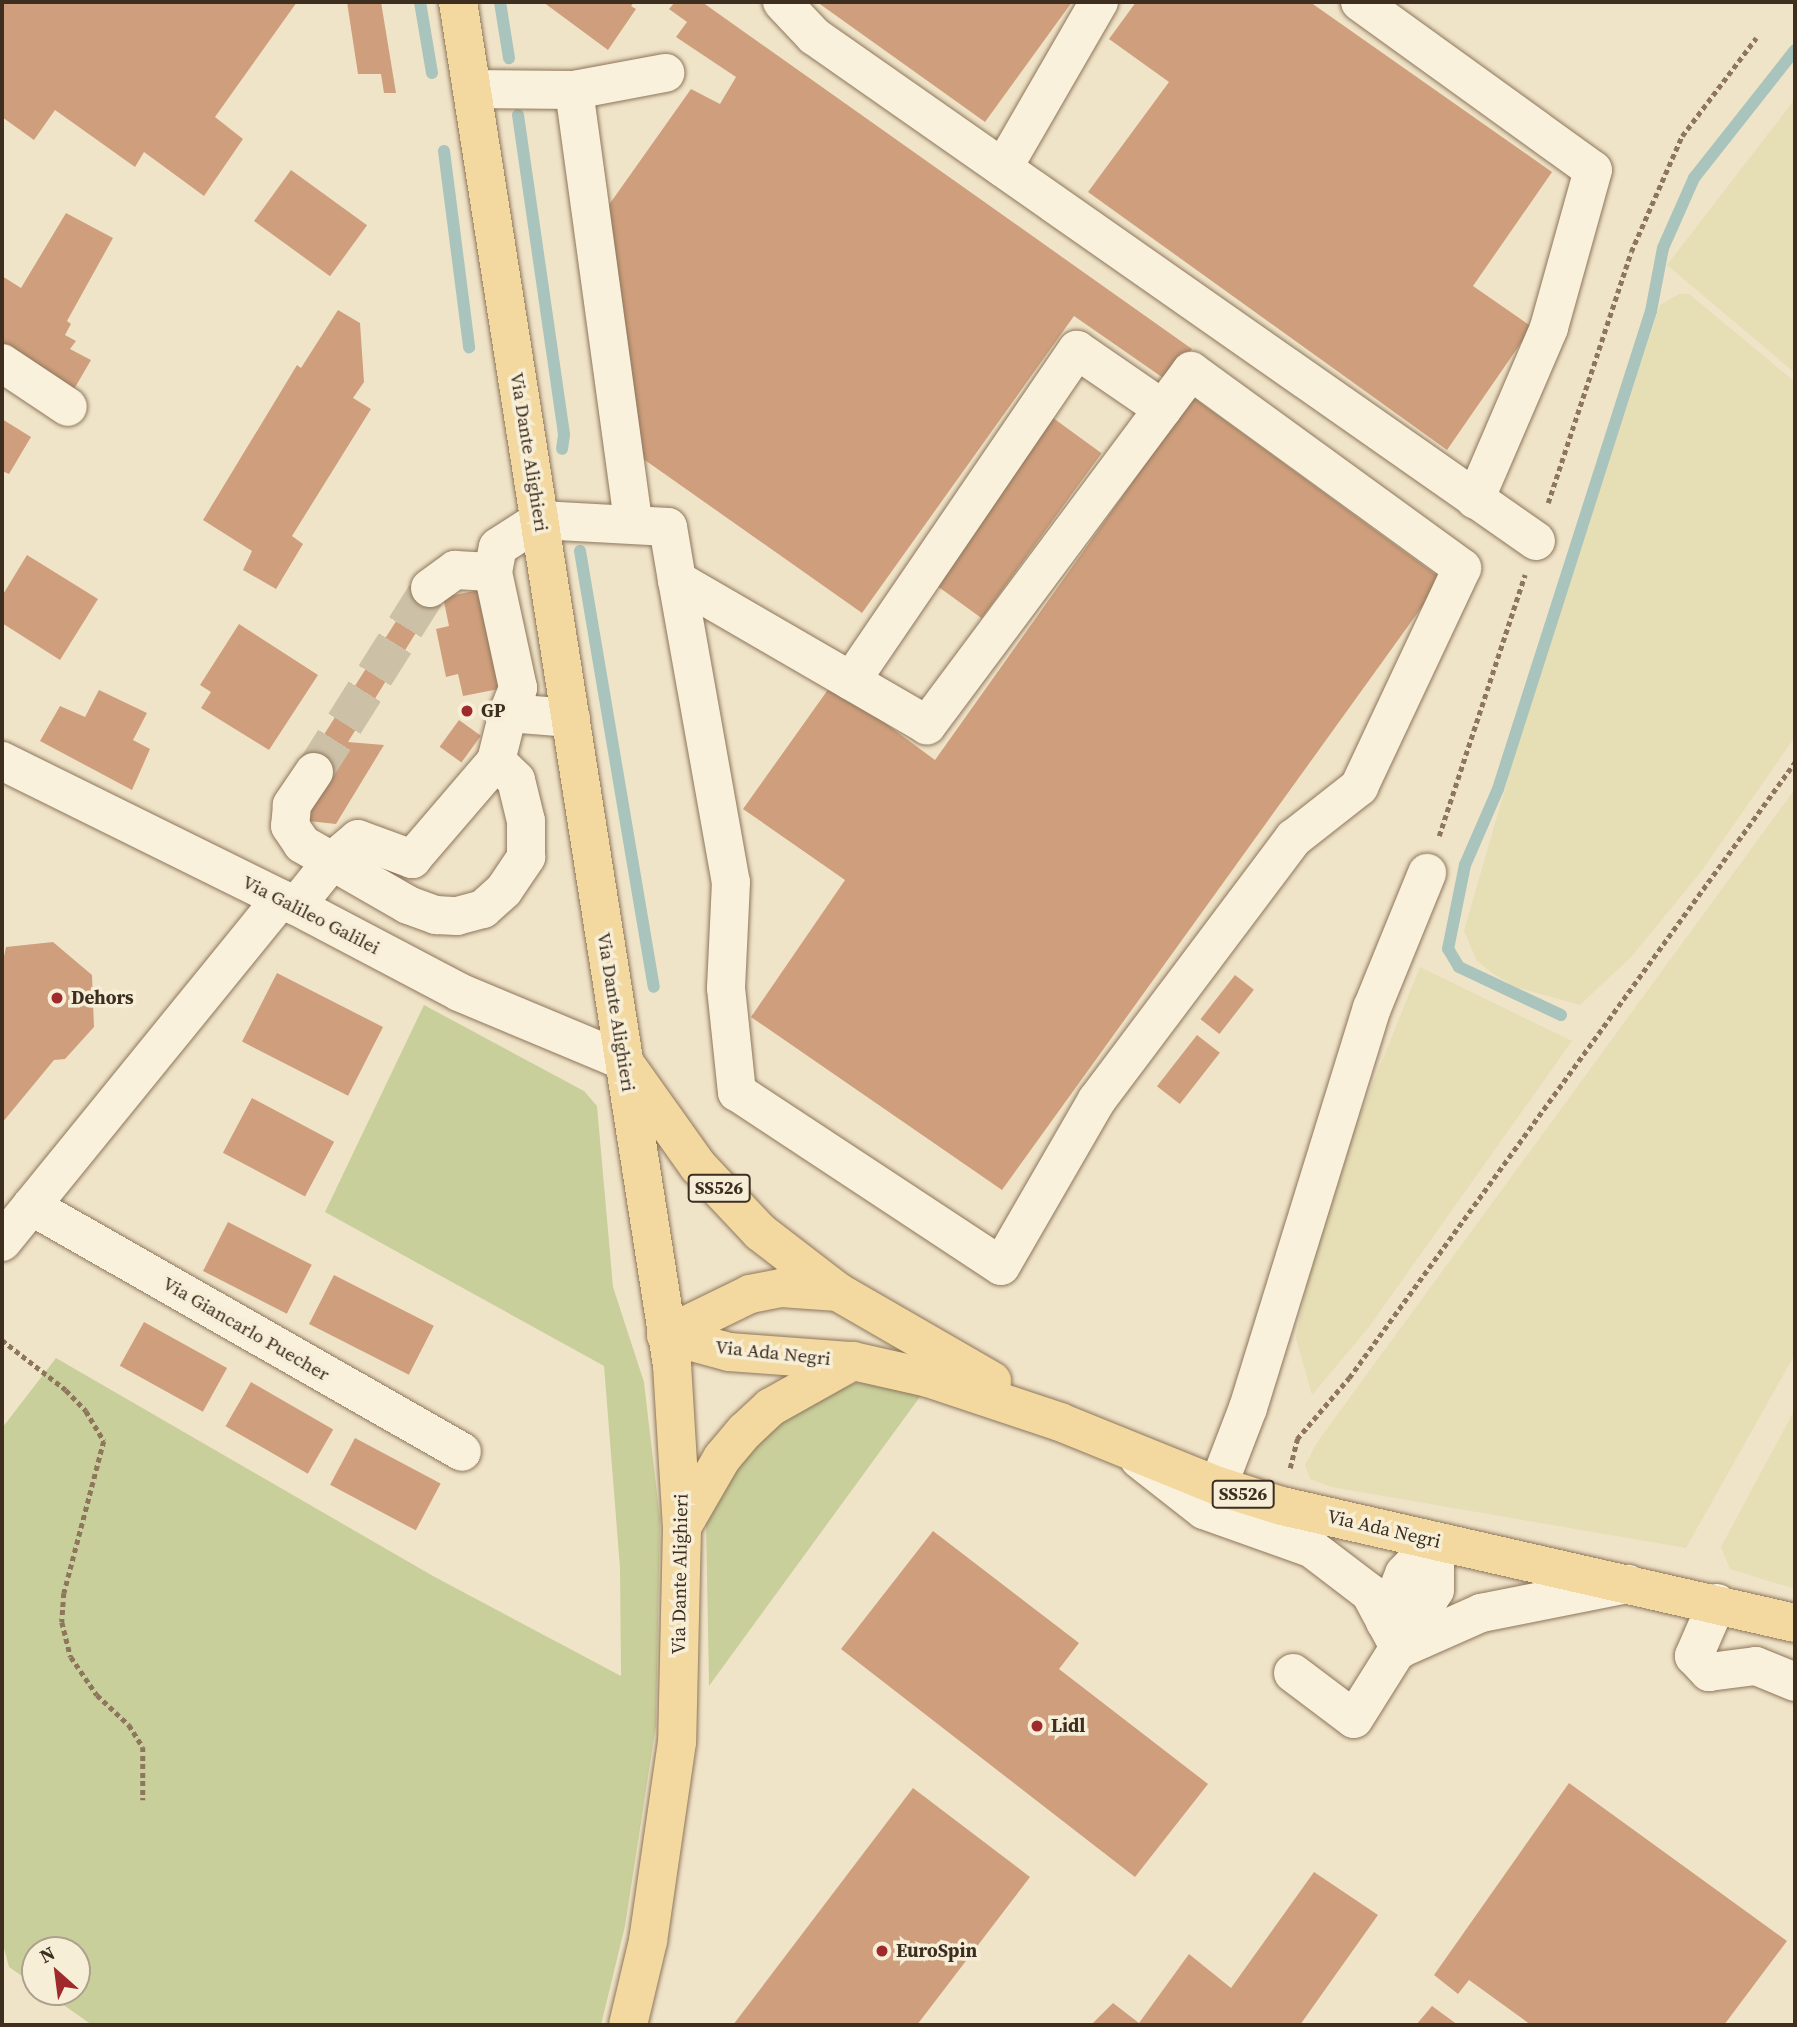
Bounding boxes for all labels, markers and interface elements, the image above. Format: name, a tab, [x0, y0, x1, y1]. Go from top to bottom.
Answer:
street label: Via Dante Alighieri	[505, 371, 553, 533]
place label: GP	[481, 700, 505, 722]
marker: GP	[459, 703, 475, 719]
street label: Via Galileo Galilei	[238, 871, 384, 959]
street label: Via Dante Alighieri	[592, 931, 640, 1093]
place label: Dehors	[71, 987, 134, 1009]
marker: Dehors	[49, 990, 65, 1006]
road number: SS526	[688, 1174, 750, 1203]
street label: Via Giancarlo Puecher	[159, 1272, 333, 1386]
street label: Via Ada Negri	[714, 1336, 832, 1370]
road number: SS526	[1212, 1479, 1274, 1508]
street label: Via Dante Alighieri	[667, 1493, 693, 1655]
street label: Via Ada Negri	[1325, 1505, 1443, 1553]
place label: Lidl	[1051, 1715, 1085, 1737]
marker: Lidl	[1029, 1718, 1045, 1734]
north arrow	[21, 1936, 91, 2006]
text: N	[35, 1939, 59, 1969]
place label: EuroSpin	[896, 1940, 977, 1962]
marker: EuroSpin	[874, 1943, 890, 1959]

